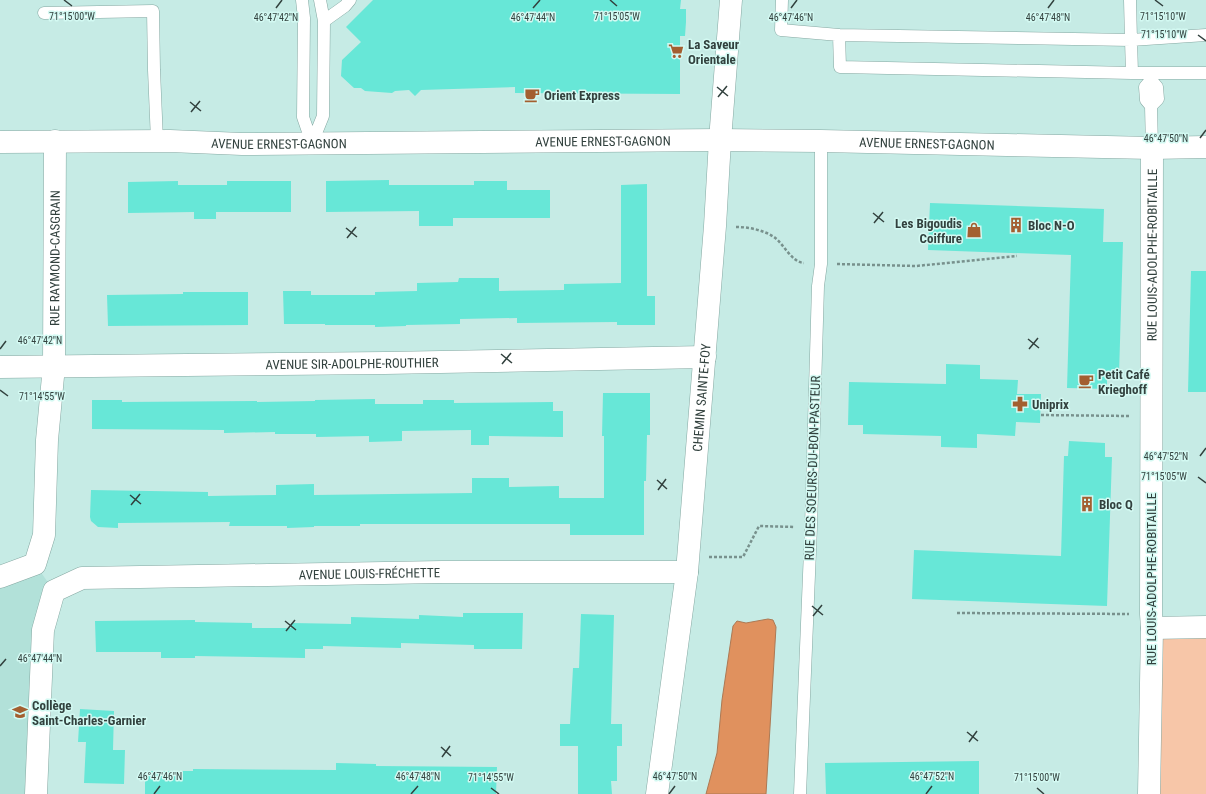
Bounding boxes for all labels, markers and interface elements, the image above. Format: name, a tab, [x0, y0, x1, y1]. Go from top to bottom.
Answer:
text: 71°15'00"W	[49, 11, 95, 22]
text: 71°15'05"W	[594, 11, 640, 22]
text: 71°15'10"W	[1140, 11, 1186, 22]
text: 46°47'42"N	[254, 12, 298, 23]
text: 46°47'44"N	[511, 12, 555, 23]
text: 46°47'46"N	[769, 12, 813, 23]
text: 46°47'48"N	[1026, 12, 1070, 23]
text: 71°15'10"W	[1141, 29, 1187, 40]
place label: La Saveur Orientale	[688, 37, 740, 67]
supermarket icon: La Saveur Orientale	[667, 42, 685, 60]
cafe icon: Orient Express	[523, 86, 541, 104]
place label: Orient Express	[544, 88, 620, 103]
street label: AVENUE ERNEST-GAGNON	[535, 133, 671, 150]
text: 46°47'50"N	[1144, 133, 1188, 144]
street label: AVENUE ERNEST-GAGNON	[859, 135, 995, 153]
street label: AVENUE ERNEST-GAGNON	[211, 136, 347, 152]
street label: RUE LOUIS-ADOLPHE-ROBITAILLE	[1145, 169, 1160, 341]
street label: RUE RAYMOND-CASGRAIN	[47, 190, 63, 326]
place label: Les Bigoudis Coiffure	[895, 216, 962, 246]
building icon: Bloc N-O	[1007, 216, 1025, 234]
place label: Bloc N-O	[1028, 218, 1075, 233]
shop icon: Les Bigoudis Coiffure	[965, 221, 983, 239]
text: 46°47'42"N	[18, 335, 62, 346]
street label: CHEMIN SAINTE-FOY	[690, 343, 713, 452]
street label: AVENUE SIR-ADOLPHE-ROUTHIER	[265, 355, 439, 372]
place label: Petit Café Krieghoff	[1098, 367, 1150, 397]
cafe icon: Petit Café Krieghoff	[1077, 372, 1095, 390]
street label: RUE DES SOEURS-DU-BON-PASTEUR	[802, 375, 823, 561]
text: 71°14'55"W	[19, 391, 65, 402]
pharmacy icon: Uniprix	[1011, 395, 1029, 413]
place label: Uniprix	[1032, 397, 1069, 412]
text: 46°47'52"N	[1144, 451, 1188, 462]
text: 71°15'05"W	[1141, 471, 1187, 482]
street label: RUE LOUIS-ADOLPHE-ROBITAILLE	[1144, 493, 1159, 665]
building icon: Bloc Q	[1078, 495, 1096, 513]
place label: Bloc Q	[1099, 497, 1133, 512]
street label: AVENUE LOUIS-FRÉCHETTE	[299, 565, 440, 582]
text: 46°47'44"N	[18, 653, 62, 664]
place label: Collège Saint-Charles-Garnier	[32, 698, 147, 728]
school or university icon: Collège Saint-Charles-Garnier	[11, 703, 29, 721]
text: 46°47'46"N	[138, 771, 182, 782]
text: 46°47'48"N	[396, 771, 440, 782]
text: 46°47'50"N	[653, 771, 697, 782]
text: 46°47'52"N	[910, 771, 954, 782]
text: 71°14'55"W	[468, 772, 514, 783]
text: 71°15'00"W	[1014, 772, 1060, 783]

